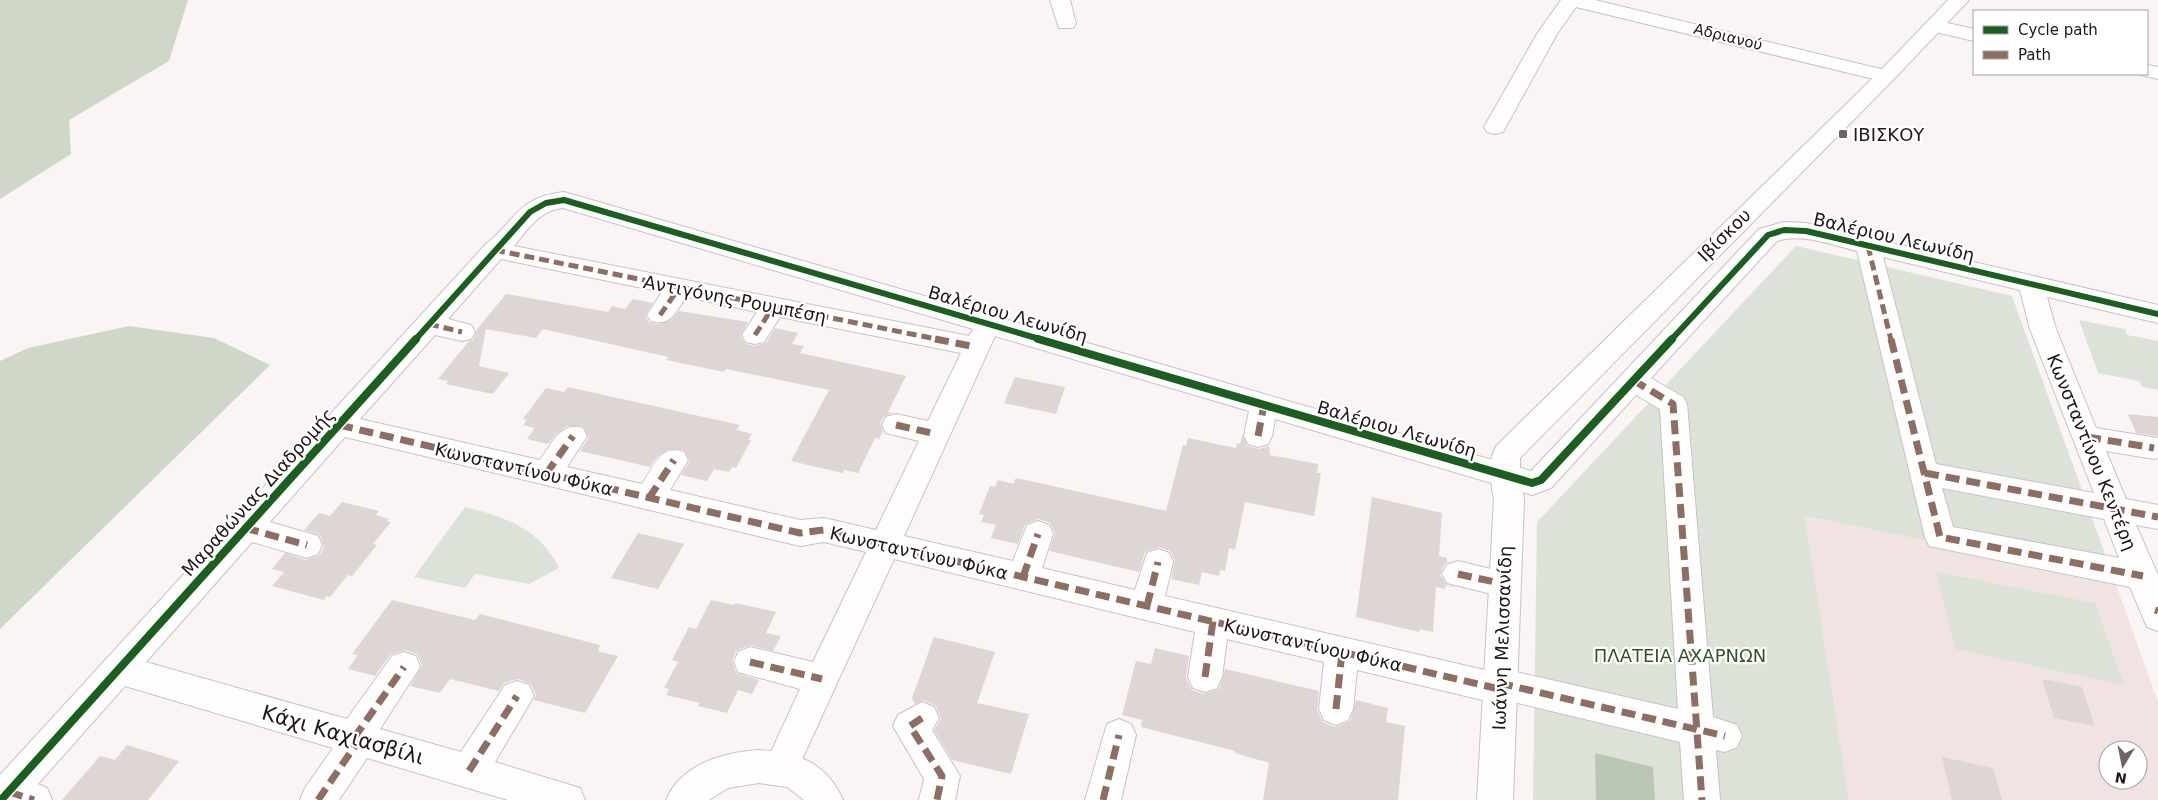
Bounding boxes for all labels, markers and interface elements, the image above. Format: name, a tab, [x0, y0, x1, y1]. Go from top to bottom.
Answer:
legend	[1973, 10, 2148, 75]
street label: Αδριανού	[1692, 20, 1764, 54]
text: Cycle path	[2018, 21, 2098, 39]
text: Path	[2018, 46, 2051, 64]
place label: ΙΒΙΣΚΟΥ	[1853, 124, 1925, 145]
marker: ΙΒΙΣΚΟΥ	[1837, 128, 1849, 140]
street label: Ιβίσκου	[1693, 204, 1755, 266]
street label: Βαλέριου Λεωνίδη	[1811, 208, 1977, 266]
street label: Αντιγόνης Ρουμπέση	[642, 271, 828, 327]
street label: Βαλέριου Λεωνίδη	[926, 281, 1090, 347]
street label: Κωνσταντίνου Κεντέρη	[2043, 351, 2141, 553]
street label: Βαλέριου Λεωνίδη	[1315, 396, 1479, 462]
street label: Μαραθώνιας Διαδρομής	[177, 404, 339, 580]
street label: Κωνσταντίνου Φύκα	[433, 438, 615, 500]
street label: Κωνσταντίνου Φύκα	[828, 522, 1010, 584]
street label: Ιωάννη Μελισσανίδη	[1488, 545, 1516, 731]
street label: Κωνσταντίνου Φύκα	[1222, 614, 1404, 676]
park label: ΠΛΑΤΕΙΑ ΑΧΑΡΝΩΝ	[1594, 645, 1766, 666]
street label: Κάχι Καχιασβίλι	[259, 700, 427, 770]
north arrow	[2098, 740, 2148, 790]
text: N	[2114, 769, 2128, 787]

